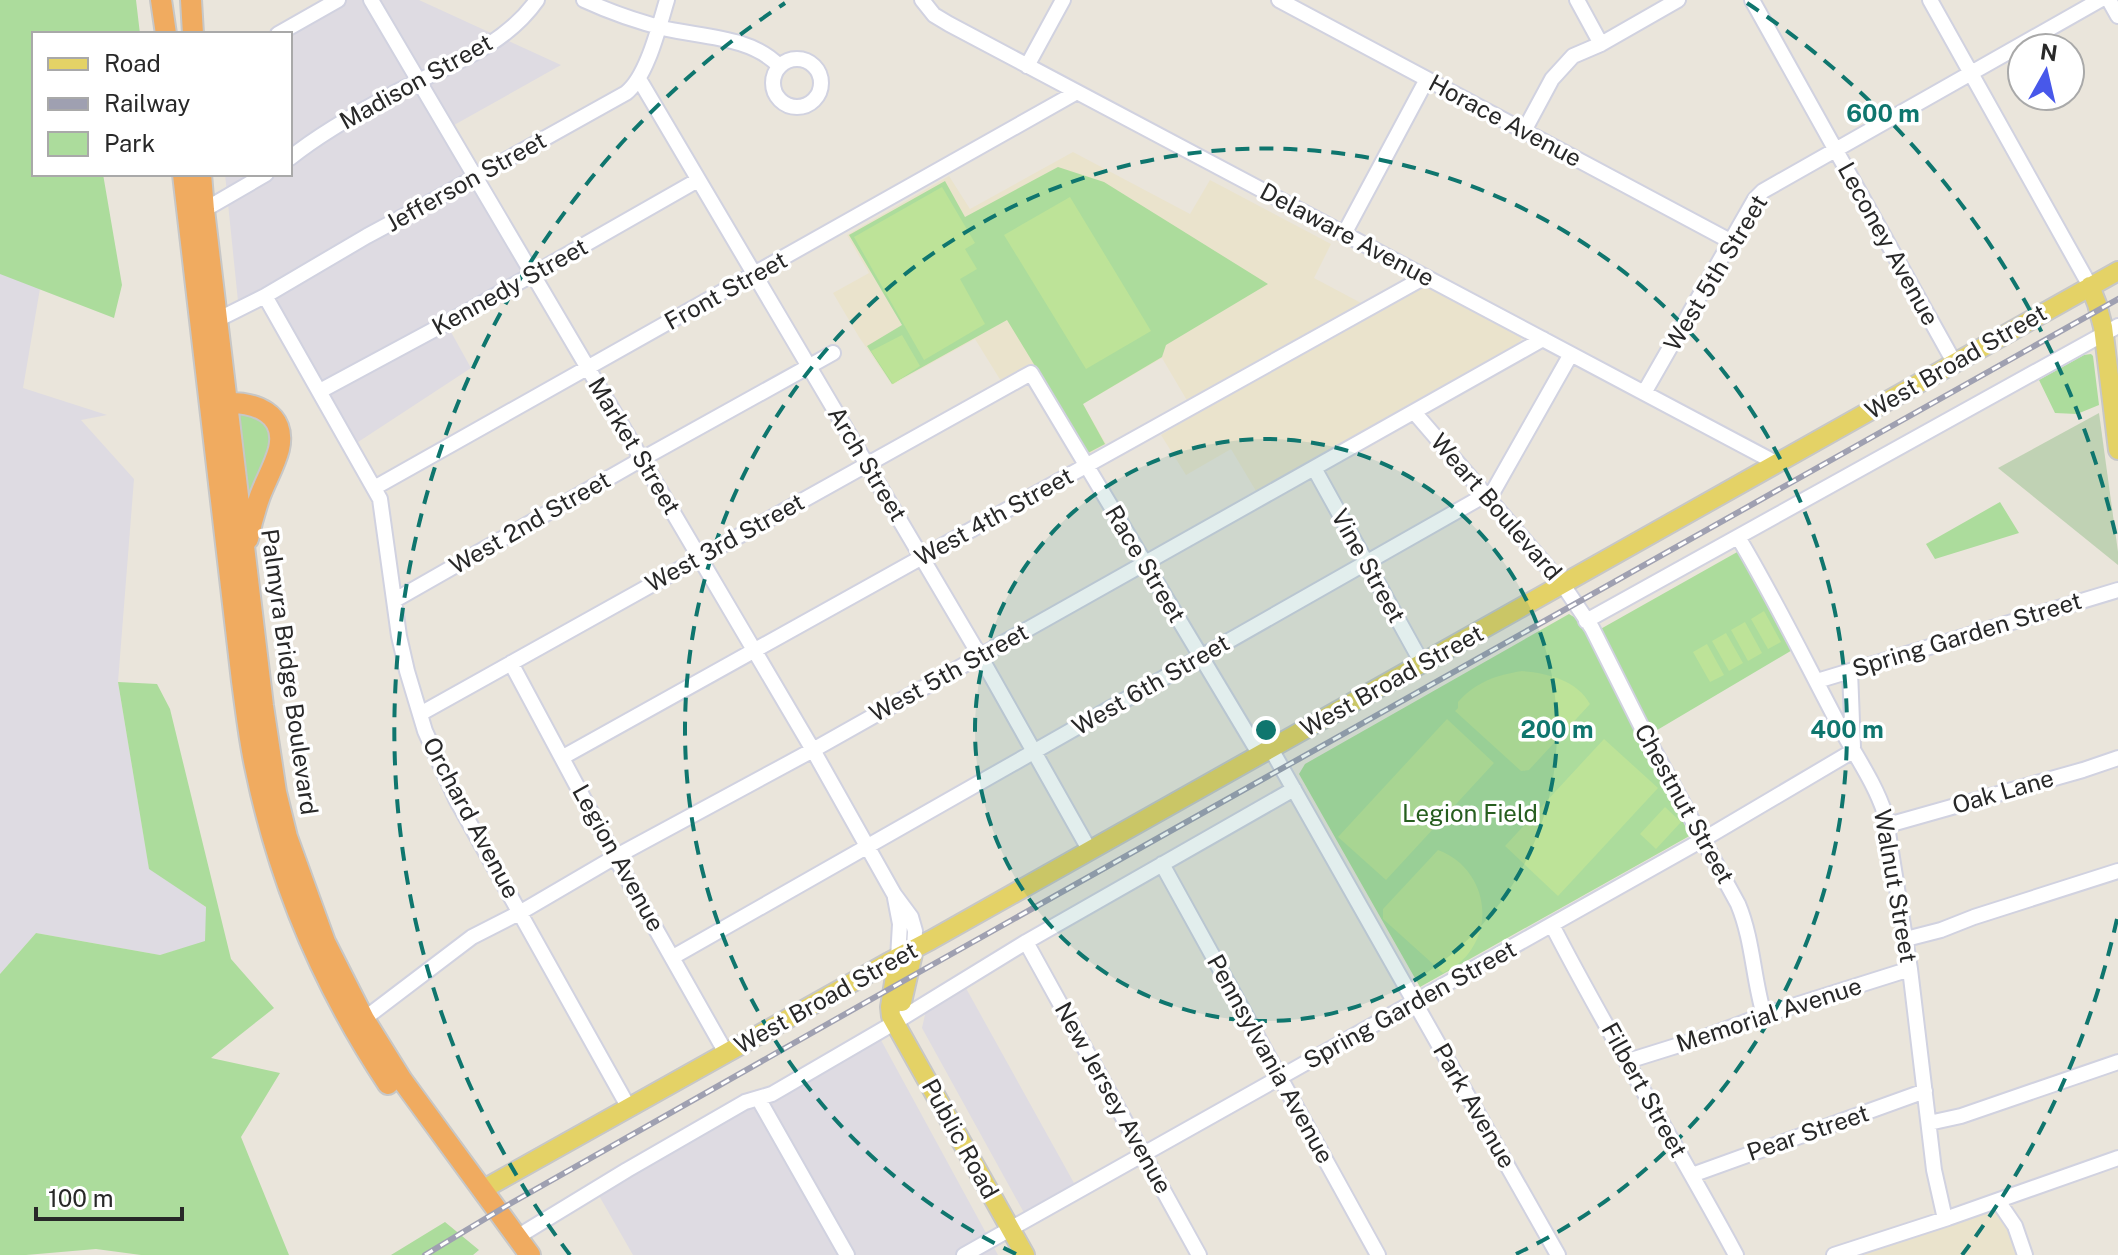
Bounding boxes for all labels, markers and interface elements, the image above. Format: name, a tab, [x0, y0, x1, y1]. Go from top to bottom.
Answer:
street label: Madison Street	[334, 28, 497, 135]
legend	[32, 32, 292, 176]
north arrow	[2006, 32, 2086, 112]
text: N	[2038, 38, 2059, 66]
text: Road	[104, 49, 161, 77]
street label: Horace Avenue	[1424, 68, 1587, 172]
text: Railway	[104, 89, 190, 117]
text: 600 m	[1846, 99, 1920, 127]
street label: Jefferson Street	[380, 125, 551, 237]
text: Park	[104, 129, 155, 157]
street label: Leconey Avenue	[1833, 157, 1945, 330]
street label: Delaware Avenue	[1256, 176, 1439, 292]
street label: West 5th Street	[1658, 189, 1773, 355]
street label: Kennedy Street	[427, 232, 592, 340]
street label: Front Street	[659, 245, 792, 335]
street label: West Broad Street	[1860, 298, 2051, 424]
street label: Market Street	[583, 372, 687, 519]
street label: Arch Street	[823, 401, 913, 526]
street label: Weart Boulevard	[1425, 427, 1568, 585]
street label: West 4th Street	[910, 461, 1078, 571]
street label: West 2nd Street	[444, 465, 615, 579]
street label: West 3rd Street	[640, 487, 809, 597]
street label: Race Street	[1100, 500, 1192, 627]
street label: Vine Street	[1326, 504, 1412, 627]
street label: Palmyra Bridge Boulevard	[256, 527, 324, 817]
street label: Spring Garden Street	[1849, 586, 2085, 682]
street label: West 5th Street	[864, 617, 1033, 727]
street label: West Broad Street	[1295, 618, 1488, 742]
street label: West 6th Street	[1067, 628, 1234, 740]
text: 200 m	[1520, 715, 1594, 743]
text: 400 m	[1810, 715, 1884, 743]
centre of rings	[1252, 716, 1280, 744]
street label: Chestnut Street	[1629, 719, 1740, 888]
street label: Orchard Avenue	[418, 732, 526, 903]
street label: Oak Lane	[1949, 763, 2057, 819]
street label: Legion Avenue	[567, 779, 671, 936]
park label: Legion Field	[1402, 799, 1538, 827]
street label: Walnut Street	[1869, 807, 1923, 965]
street label: Spring Garden Street	[1299, 934, 1520, 1074]
street label: West Broad Street	[729, 935, 922, 1059]
street label: Pennsylvania Avenue	[1202, 949, 1340, 1168]
street label: Memorial Avenue	[1673, 971, 1865, 1057]
street label: New Jersey Avenue	[1050, 997, 1178, 1198]
street label: Filbert Street	[1596, 1017, 1693, 1162]
street label: Park Avenue	[1428, 1038, 1522, 1173]
street label: Public Road	[917, 1074, 1005, 1203]
street label: Pear Street	[1743, 1098, 1872, 1166]
scale bar	[36, 1171, 182, 1221]
text: 100 m	[48, 1184, 114, 1212]

